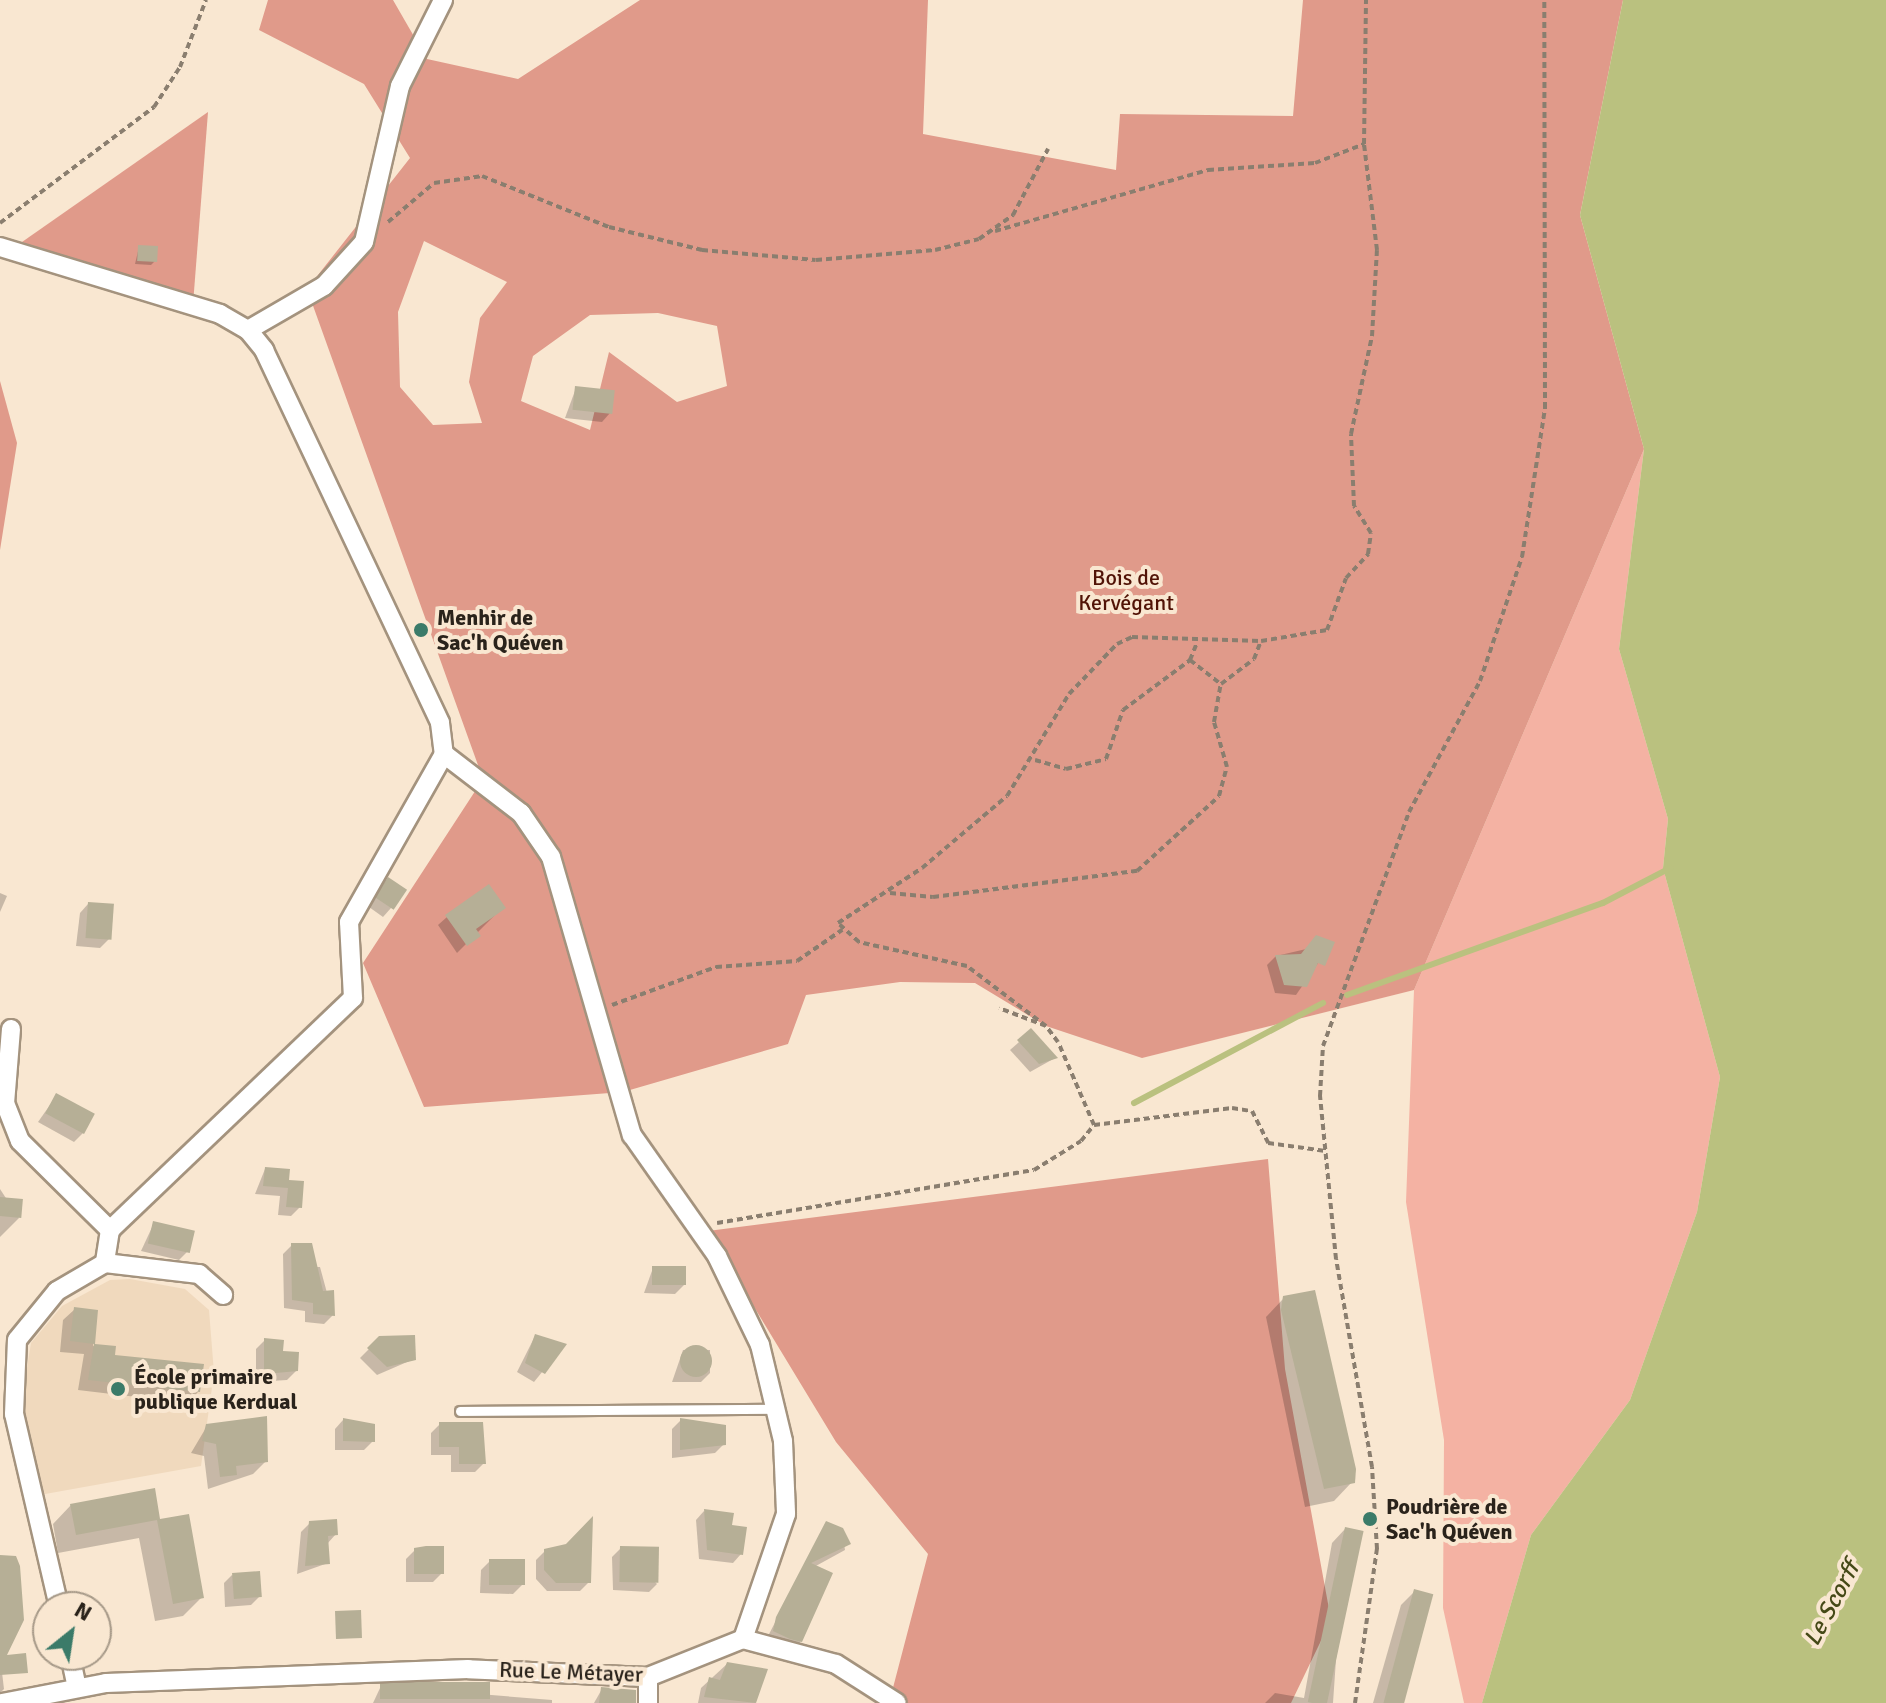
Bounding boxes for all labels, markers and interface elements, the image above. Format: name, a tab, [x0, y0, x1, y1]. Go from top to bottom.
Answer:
park label: Bois de Kervégant	[1078, 564, 1174, 616]
place label: Menhir de Sac'h Quéven	[437, 604, 564, 656]
marker: Menhir de Sac'h Quéven	[412, 621, 430, 639]
place label: École primaire publique Kerdual	[134, 1363, 297, 1414]
marker: École primaire publique Kerdual	[109, 1380, 127, 1398]
place label: Poudrière de Sac'h Quéven	[1386, 1493, 1513, 1544]
marker: Poudrière de Sac'h Quéven	[1361, 1510, 1379, 1528]
water label: Le Scorff	[1798, 1557, 1866, 1651]
north arrow	[32, 1591, 112, 1671]
text: N	[70, 1596, 97, 1627]
street label: Rue Le Métayer	[499, 1656, 643, 1688]

